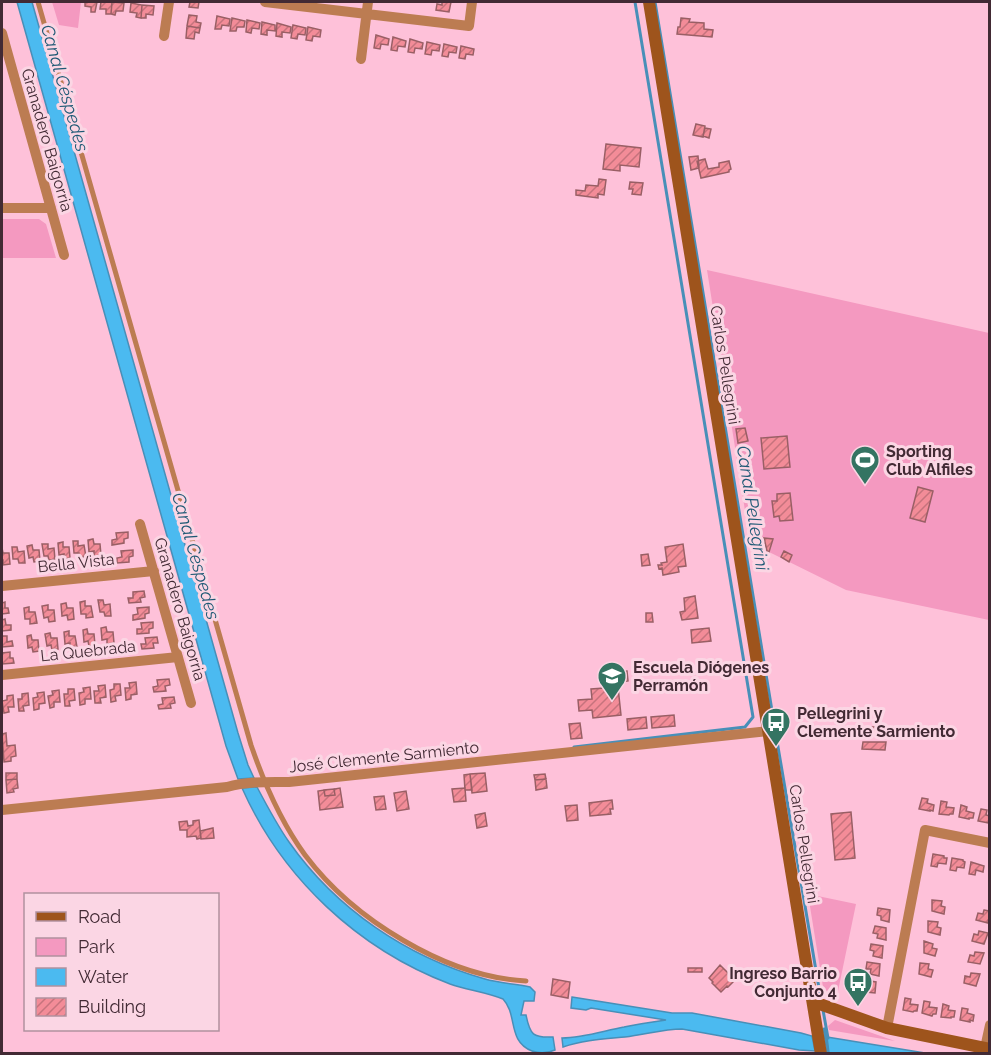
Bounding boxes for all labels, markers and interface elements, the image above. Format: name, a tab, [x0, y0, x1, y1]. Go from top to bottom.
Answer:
water label: Canal Céspedes	[37, 22, 93, 154]
street label: Granadero Baigorria	[17, 66, 77, 214]
street label: Carlos Pellegrini	[706, 304, 744, 426]
place label: Sporting Club Alfiles	[886, 442, 973, 479]
water label: Canal Pellegrini	[733, 444, 773, 573]
sports icon: Sporting Club Alfiles	[849, 444, 881, 486]
water label: Canal Céspedes	[168, 490, 224, 622]
street label: Granadero Baigorria	[150, 535, 210, 683]
street label: Bella Vista	[37, 550, 115, 576]
street label: La Quebrada	[39, 637, 137, 665]
place label: Escuela Diógenes Perramón	[633, 658, 769, 695]
school or university icon: Escuela Diógenes Perramón	[596, 660, 628, 702]
place label: Pellegrini y Clemente Sarmiento	[797, 704, 956, 741]
bus stop icon: Pellegrini y Clemente Sarmiento	[760, 706, 792, 748]
street label: José Clemente Sarmiento	[288, 738, 480, 776]
street label: Carlos Pellegrini	[785, 783, 823, 905]
legend	[24, 893, 219, 1031]
text: Road	[78, 906, 121, 927]
text: Park	[78, 936, 115, 957]
place label: Ingreso Barrio Conjunto 4	[729, 964, 837, 1001]
text: Water	[78, 966, 129, 987]
bus stop icon: Ingreso Barrio Conjunto 4	[842, 966, 874, 1008]
text: Building	[78, 996, 146, 1017]

